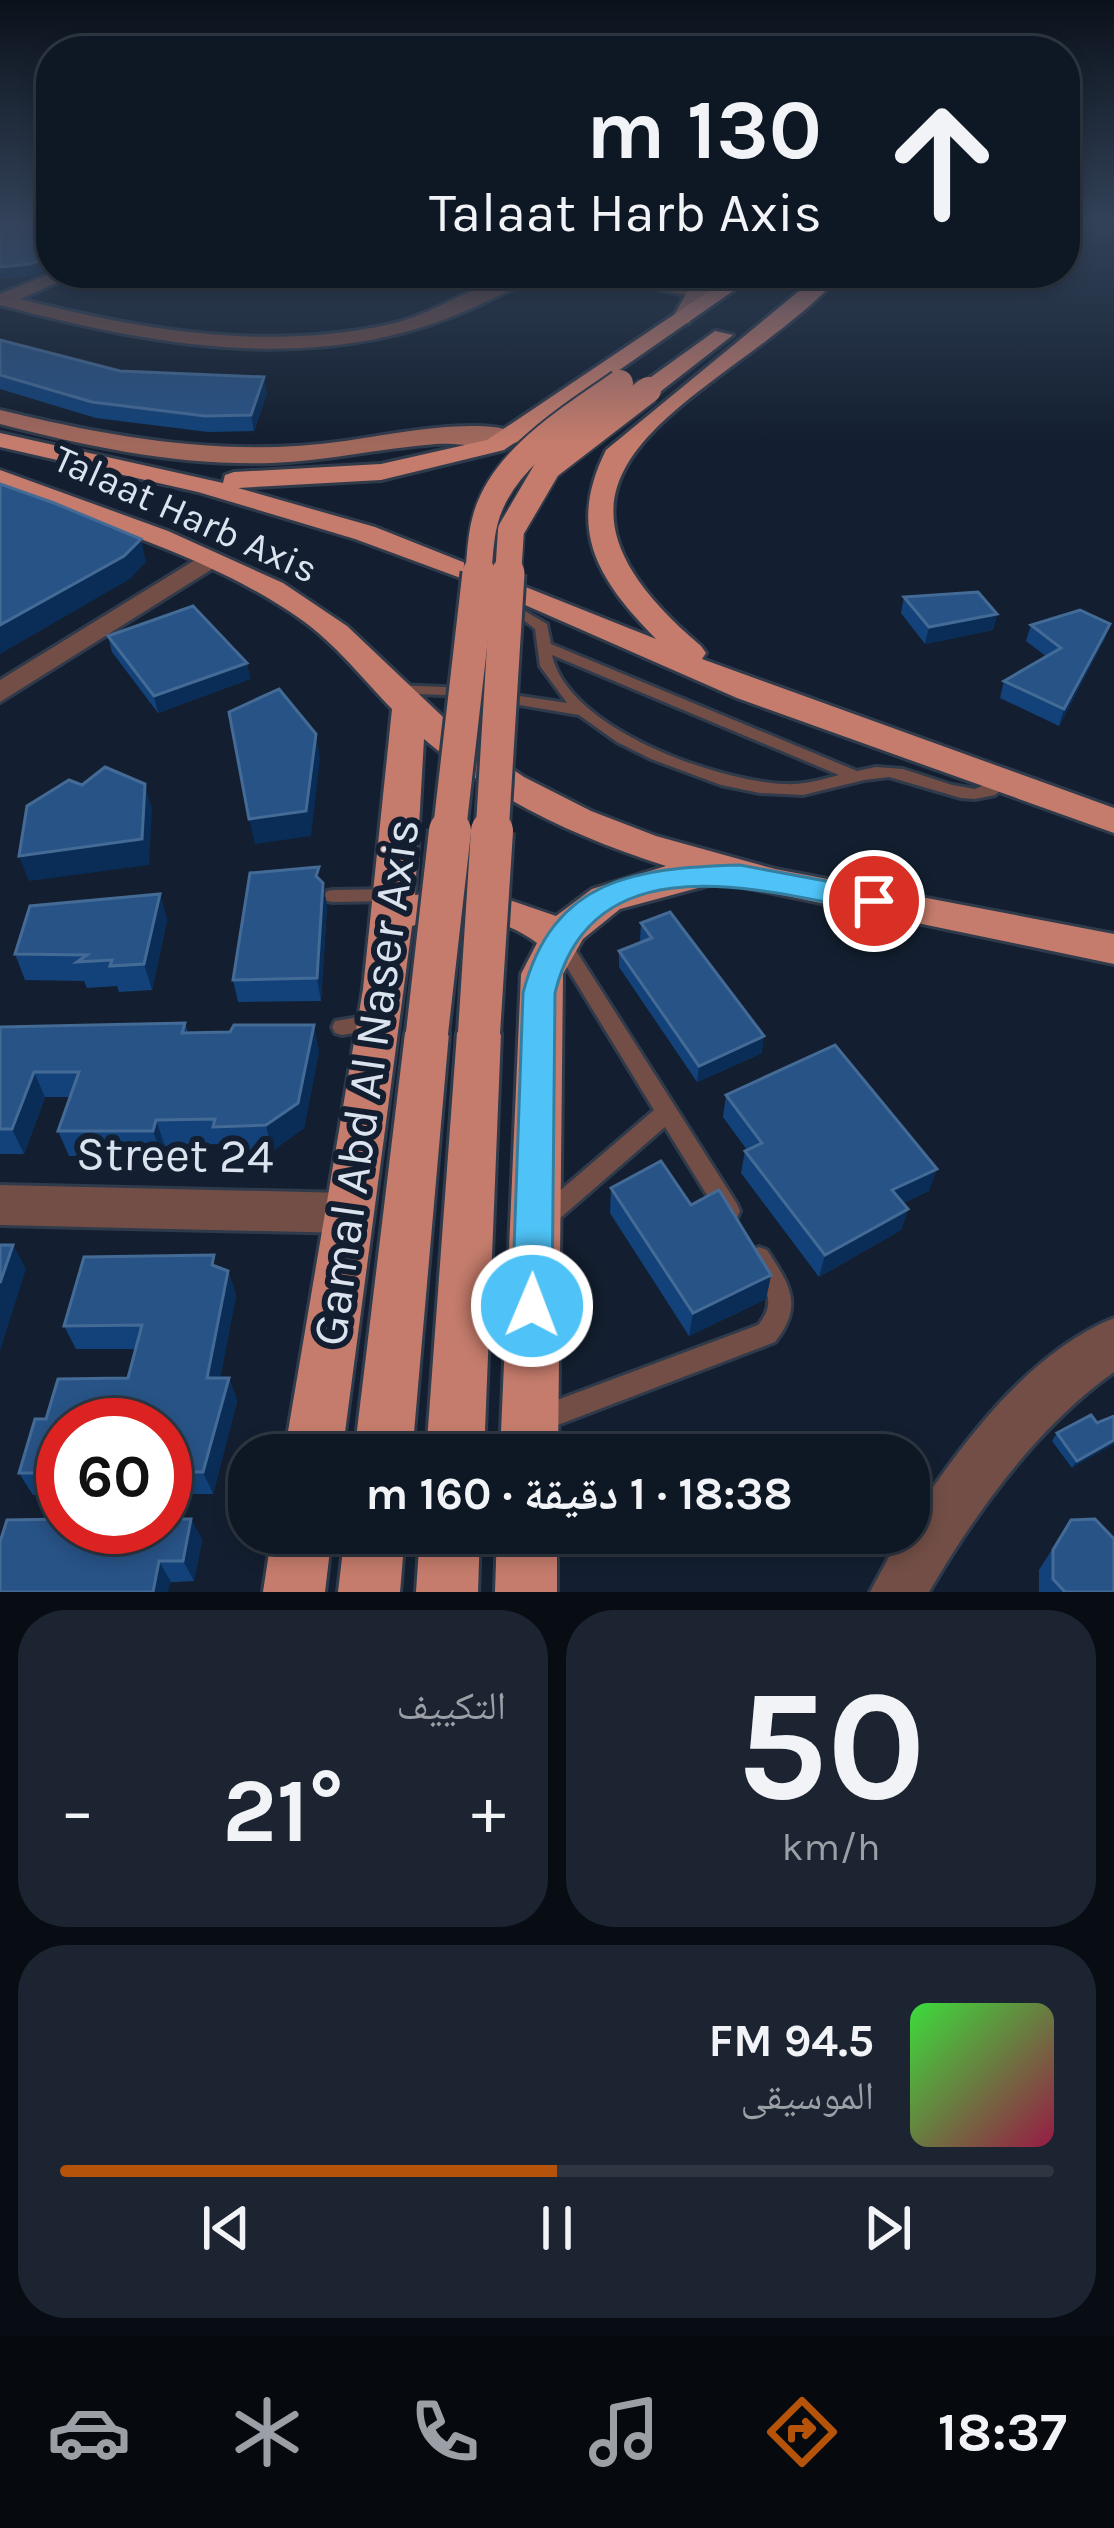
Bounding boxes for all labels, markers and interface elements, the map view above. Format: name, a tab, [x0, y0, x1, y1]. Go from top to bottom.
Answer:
text: 130 m	[586, 81, 822, 179]
icon: ahead	[864, 84, 1020, 240]
text: Talaat Harb Axis	[429, 181, 822, 245]
street label: Talaat Harb Axis	[47, 435, 325, 593]
street label: Gamal Abd Al Naser Axis	[301, 815, 431, 1349]
pin	[823, 850, 925, 952]
icon: arrive	[841, 868, 907, 934]
street label: Street 24	[76, 1125, 274, 1185]
position arrow	[469, 1243, 595, 1369]
speed limit sign: 60	[36, 1398, 192, 1554]
text: 18:38 · 1 دقيقة · 160 m	[365, 1468, 793, 1520]
text: 50	[736, 1655, 926, 1837]
text: التكييف	[397, 1683, 506, 1729]
text: 21°	[222, 1758, 344, 1864]
text: −	[60, 1772, 95, 1850]
text: +	[471, 1772, 506, 1850]
text: km/h	[782, 1824, 880, 1870]
text: 94.5 FM	[709, 2015, 874, 2067]
text: الموسيقى	[741, 2073, 874, 2119]
icon: previous	[193, 2195, 259, 2261]
icon: pause	[524, 2195, 590, 2261]
icon: next	[855, 2195, 921, 2261]
icon: car	[47, 2390, 131, 2474]
icon: climate	[225, 2390, 309, 2474]
icon: phone	[403, 2390, 487, 2474]
icon: music	[582, 2390, 666, 2474]
icon: directions	[760, 2390, 844, 2474]
text: 18:37	[938, 2400, 1067, 2464]

